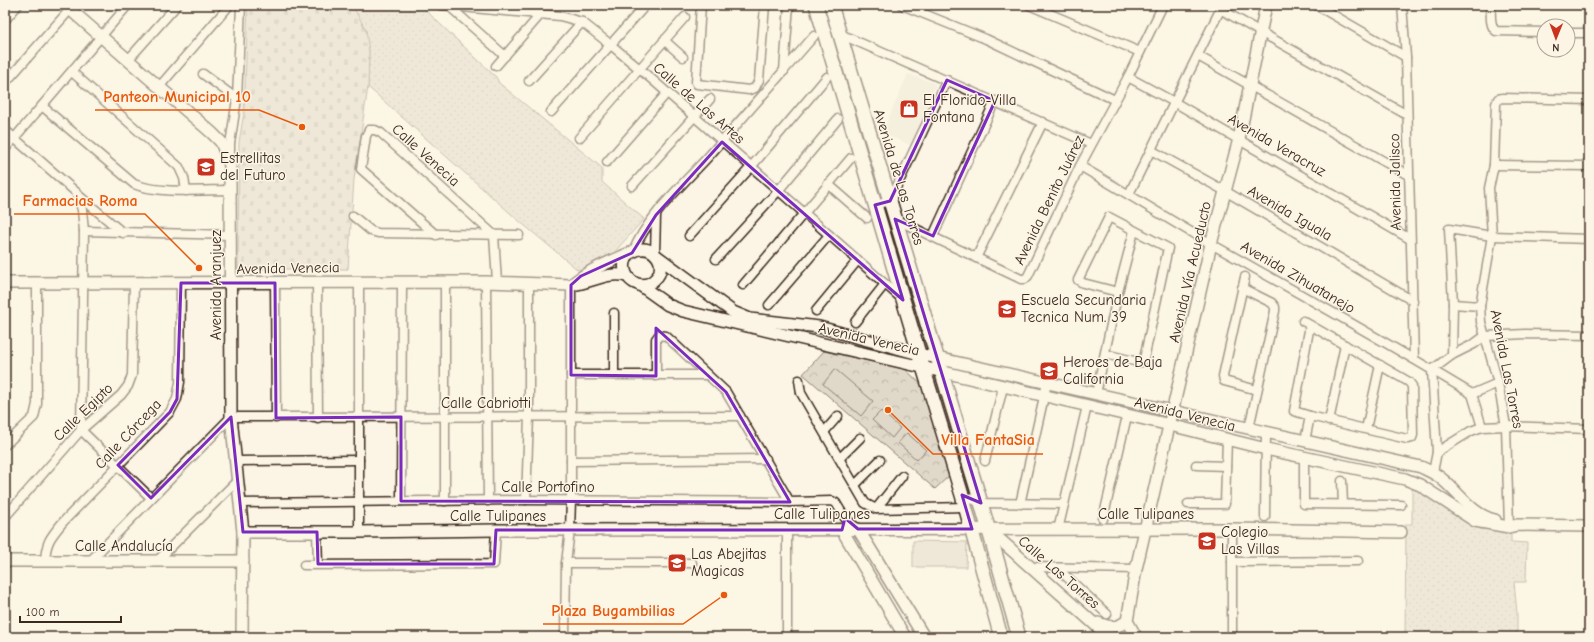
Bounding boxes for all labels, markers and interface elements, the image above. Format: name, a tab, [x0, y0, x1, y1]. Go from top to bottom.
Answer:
north arrow	[1536, 18, 1576, 58]
text: N	[1552, 41, 1560, 54]
street label: Calle de Las Artes	[650, 58, 748, 148]
callout: Panteon Municipal 10	[95, 82, 259, 110]
text: Panteon Municipal 10	[103, 88, 251, 106]
place label: El Florido-Villa Fontana	[923, 91, 1017, 126]
shop icon: El Florido-Villa Fontana	[898, 98, 920, 120]
street label: Avenida de Las Torres	[870, 107, 928, 247]
street label: Avenida Veracruz	[1225, 110, 1330, 181]
street label: Calle Venecia	[388, 120, 464, 190]
street label: Avenida Benito Juárez	[1010, 132, 1088, 268]
street label: Avenida Jalisco	[1385, 133, 1405, 231]
place label: Estrellitas del Futuro	[220, 149, 286, 184]
school or university icon: Estrellitas del Futuro	[195, 156, 217, 178]
street label: Avenida Iguala	[1244, 181, 1336, 245]
callout: Farmacias Roma	[14, 186, 145, 214]
text: Farmacias Roma	[22, 192, 138, 210]
street label: Avenida Vía Acueducto	[1165, 199, 1215, 344]
street label: Avenida Aranjuez	[207, 229, 225, 340]
street label: Avenida Zihuatanejo	[1238, 237, 1358, 317]
street label: Avenida Venecia	[236, 258, 340, 278]
place label: Escuela Secundaria Tecnica Num. 39	[1021, 291, 1146, 326]
school or university icon: Escuela Secundaria Tecnica Num. 39	[996, 298, 1018, 320]
street label: Avenida Las Torres	[1487, 308, 1527, 430]
street label: Avenida Venecia	[817, 319, 921, 359]
place label: Heroes de Baja California	[1063, 353, 1163, 388]
school or university icon: Heroes de Baja California	[1038, 360, 1060, 382]
street label: Calle Egipto	[49, 379, 117, 445]
street label: Avenida Venecia	[1133, 393, 1237, 435]
street label: Calle Cabriotti	[441, 394, 531, 412]
street label: Calle Córcega	[91, 395, 165, 473]
callout: Villa FantaSia	[933, 426, 1043, 454]
text: Villa FantaSia	[941, 431, 1035, 449]
street label: Calle Portofino	[501, 478, 595, 496]
street label: Calle Tulipanes	[774, 505, 870, 523]
street label: Calle Tulipanes	[1098, 505, 1194, 523]
street label: Calle Tulipanes	[450, 507, 546, 525]
place label: Colegio Las Villas	[1221, 523, 1279, 558]
school or university icon: Colegio Las Villas	[1196, 530, 1218, 552]
street label: Calle Las Torres	[1015, 532, 1103, 612]
street label: Calle Andalucía	[75, 537, 173, 555]
place label: Las Abejitas Magicas	[691, 545, 766, 580]
school or university icon: Las Abejitas Magicas	[666, 552, 688, 574]
callout: Plaza Bugambilias	[543, 596, 683, 624]
scale bar	[20, 598, 121, 624]
text: Plaza Bugambilias	[551, 602, 675, 620]
text: 100 m	[26, 605, 59, 619]

